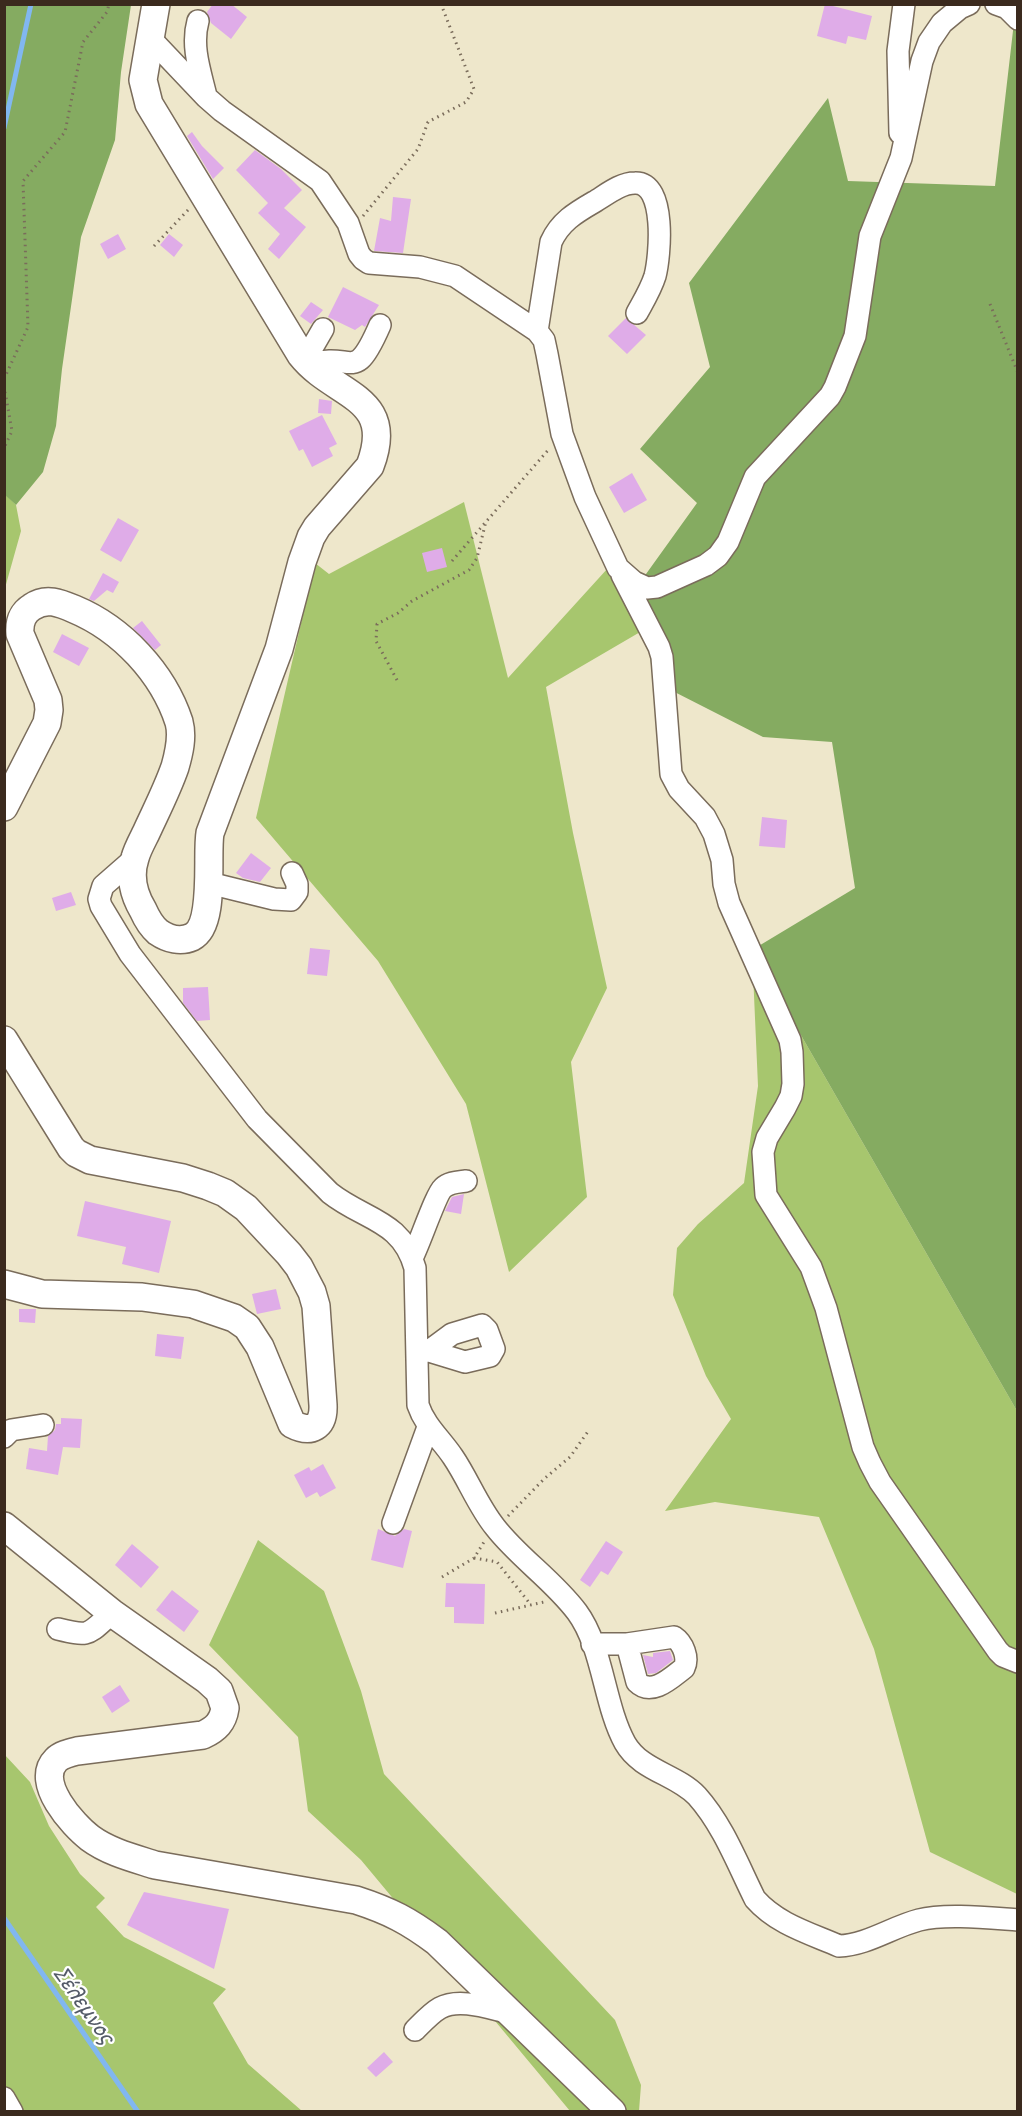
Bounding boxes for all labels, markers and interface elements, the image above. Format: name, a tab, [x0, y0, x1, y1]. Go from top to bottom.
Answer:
water label: Σέλεμνος	[48, 1963, 118, 2049]

